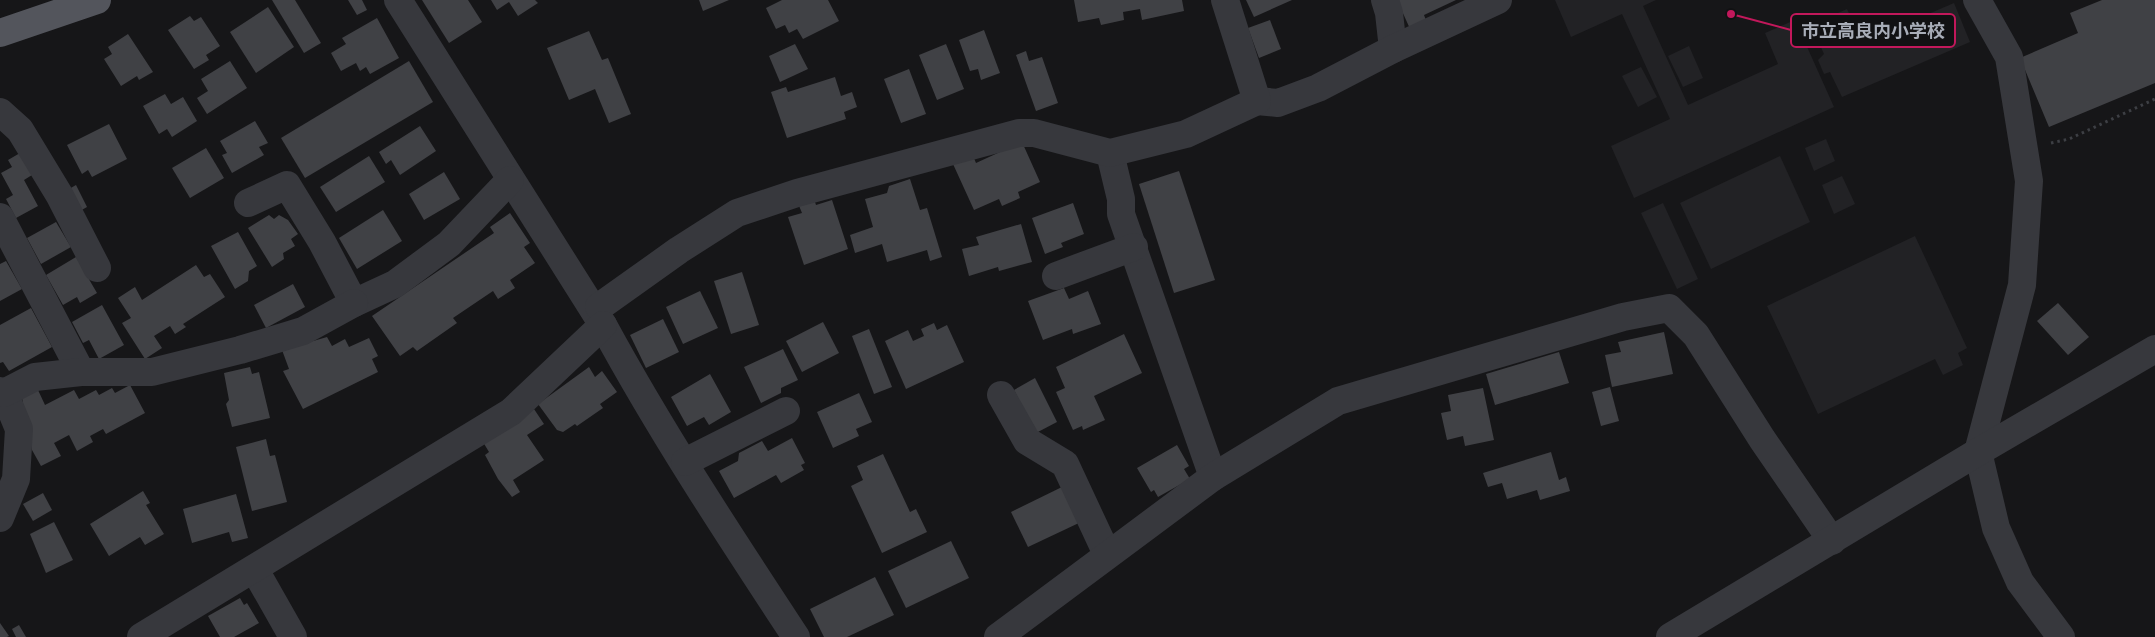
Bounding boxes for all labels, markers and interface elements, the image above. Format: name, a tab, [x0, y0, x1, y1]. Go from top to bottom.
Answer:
callout: 市立高良内小学校	[1791, 14, 1955, 47]
text: 市立高良内小学校	[1801, 19, 1945, 43]

